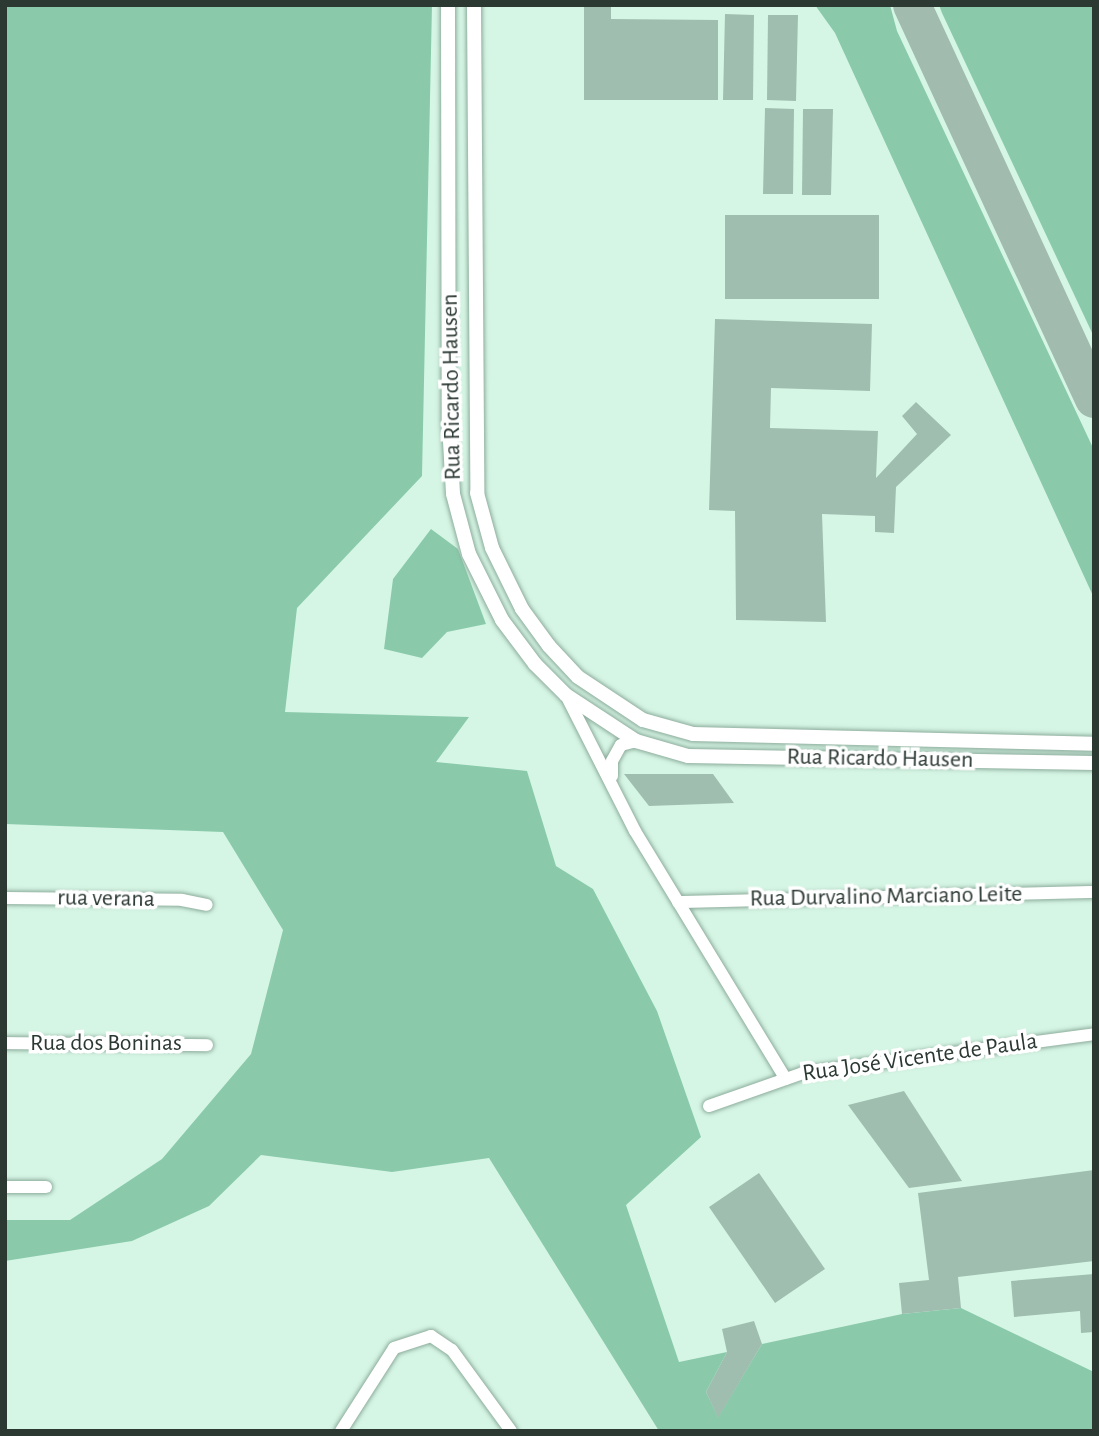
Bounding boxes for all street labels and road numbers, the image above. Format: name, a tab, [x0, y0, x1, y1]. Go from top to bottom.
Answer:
street label: Rua Ricardo Hausen	[436, 293, 468, 481]
street label: Rua Ricardo Hausen	[786, 743, 974, 775]
street label: Rua Durvalino Marciano Leite	[749, 880, 1023, 914]
street label: rua verana	[57, 884, 155, 914]
street label: Rua José Vicente de Paula	[801, 1027, 1039, 1089]
street label: Rua dos Boninas	[30, 1030, 182, 1058]

